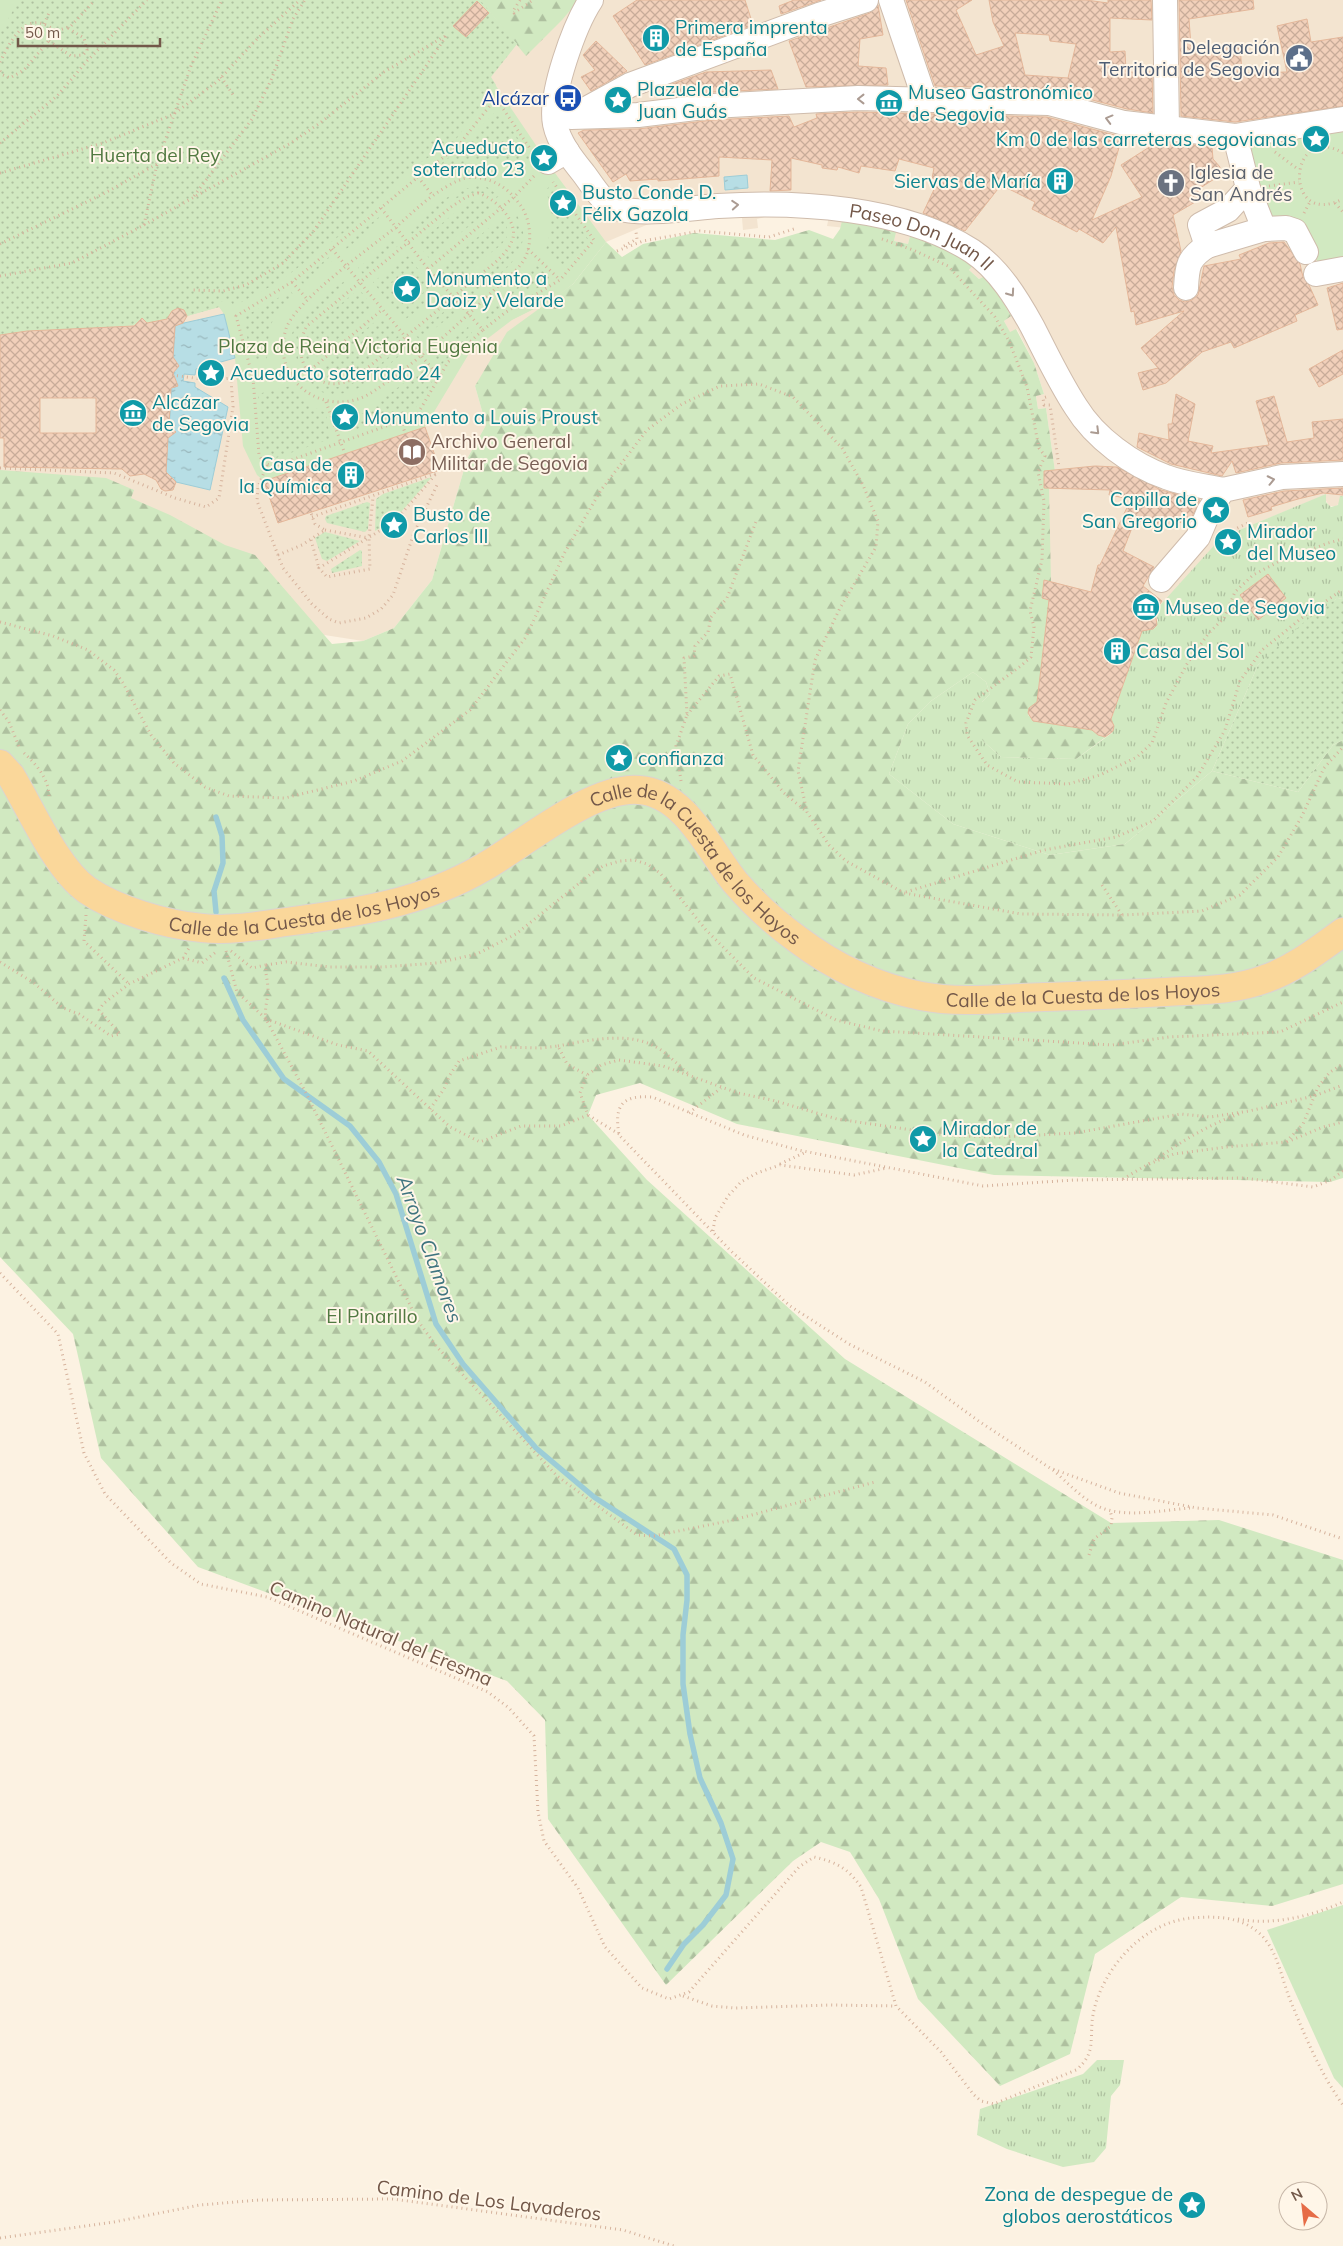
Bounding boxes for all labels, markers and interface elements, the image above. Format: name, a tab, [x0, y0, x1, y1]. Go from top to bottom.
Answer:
scale bar	[18, 15, 160, 47]
place label: Primera imprenta de España	[675, 15, 828, 61]
text: 50 m	[25, 23, 60, 42]
building icon: Primera imprenta de España	[641, 23, 671, 53]
place label: Delegación Territoria de Segovia	[1099, 35, 1280, 81]
public building icon: Delegación Territoria de Segovia	[1284, 43, 1314, 73]
place label: Plazuela de Juan Guás	[637, 77, 739, 123]
place label: Museo Gastronómico de Segovia	[908, 80, 1093, 126]
bus stop icon: Alcázar	[553, 83, 583, 113]
place icon: Plazuela de Juan Guás	[603, 85, 633, 115]
place label: Alcázar	[482, 86, 549, 110]
museum icon: Museo Gastronómico de Segovia	[874, 88, 904, 118]
one-way arrow	[857, 94, 864, 104]
one-way arrow	[1105, 115, 1113, 125]
place icon: Km 0 de las carreteras segovianas	[1301, 124, 1331, 154]
place label: Km 0 de las carreteras segovianas	[996, 127, 1297, 151]
place label: Acueducto soterrado 23	[413, 135, 525, 181]
park label: Huerta del Rey	[90, 143, 220, 167]
place icon: Acueducto soterrado 23	[529, 143, 559, 173]
place label: Iglesia de San Andrés	[1190, 160, 1292, 206]
building icon: Siervas de María	[1045, 166, 1075, 196]
church icon: Iglesia de San Andrés	[1156, 168, 1186, 198]
place label: Siervas de María	[894, 169, 1041, 193]
place label: Busto Conde D. Félix Gazola	[582, 180, 716, 226]
place icon: Busto Conde D. Félix Gazola	[548, 188, 578, 218]
street label: Paseo Don Juan II	[848, 198, 999, 275]
one-way arrow	[731, 200, 739, 211]
place label: Monumento a Daoiz y Velarde	[426, 266, 564, 312]
place icon: Monumento a Daoiz y Velarde	[392, 274, 422, 304]
one-way arrow	[1005, 287, 1014, 297]
park label: Plaza de Reina Victoria Eugenia	[218, 334, 498, 358]
place icon: Acueducto soterrado 24	[196, 358, 226, 388]
place label: Acueducto soterrado 24	[230, 361, 441, 385]
place label: Alcázar de Segovia	[152, 390, 249, 436]
museum icon: Alcázar de Segovia	[118, 398, 148, 428]
place icon: Monumento a Louis Proust	[330, 402, 360, 432]
place label: Monumento a Louis Proust	[364, 405, 598, 429]
one-way arrow	[1090, 425, 1099, 434]
place label: Archivo General Militar de Segovia	[431, 429, 588, 475]
library icon: Archivo General Militar de Segovia	[397, 437, 427, 467]
place label: Casa de la Química	[239, 452, 332, 498]
building icon: Casa de la Química	[336, 460, 366, 490]
one-way arrow	[1266, 475, 1275, 486]
place label: Capilla de San Gregorio	[1082, 487, 1197, 533]
place icon: Capilla de San Gregorio	[1201, 495, 1231, 525]
place label: Busto de Carlos III	[413, 502, 490, 548]
place icon: Busto de Carlos III	[379, 510, 409, 540]
place label: Mirador del Museo	[1247, 519, 1336, 565]
place icon: Mirador del Museo	[1213, 527, 1243, 557]
museum icon: Museo de Segovia	[1131, 592, 1161, 622]
place label: Museo de Segovia	[1165, 595, 1325, 619]
building icon: Casa del Sol	[1102, 636, 1132, 666]
place label: Casa del Sol	[1136, 639, 1244, 663]
place icon: confianza	[604, 743, 634, 773]
place label: confianza	[638, 746, 724, 770]
street label: Calle de la Cuesta de los Hoyos	[586, 778, 806, 950]
street label: Calle de la Cuesta de los Hoyos	[166, 878, 443, 941]
street label: Calle de la Cuesta de los Hoyos	[945, 977, 1221, 1012]
place label: Mirador de la Catedral	[942, 1116, 1038, 1162]
place icon: Mirador de la Catedral	[908, 1124, 938, 1154]
water label: Arroyo Clamores	[391, 1171, 468, 1326]
park label: El Pinarillo	[326, 1304, 418, 1328]
street label: Camino Natural del Eresma	[266, 1575, 496, 1691]
street label: Camino de Los Lavaderos	[375, 2174, 603, 2226]
north arrow	[1278, 2181, 1328, 2231]
place label: Zona de despegue de globos aerostáticos	[985, 2182, 1173, 2228]
text: N	[1288, 2184, 1306, 2205]
place icon: Zona de despegue de globos aerostáticos	[1177, 2190, 1207, 2220]

